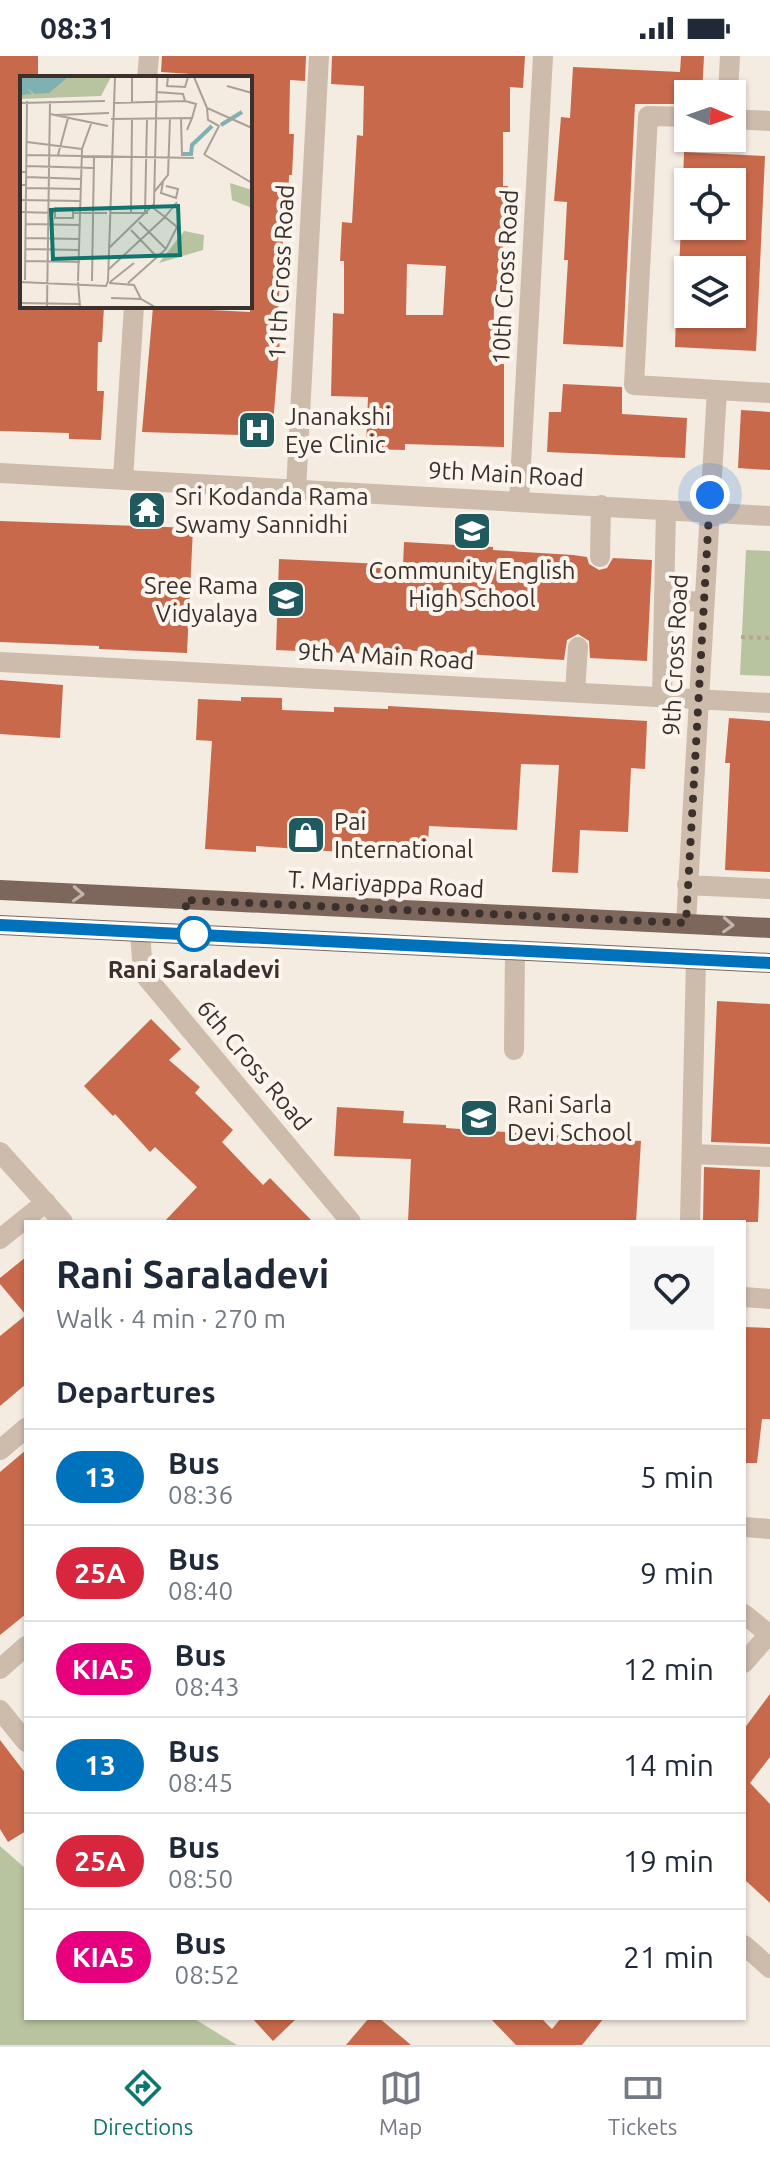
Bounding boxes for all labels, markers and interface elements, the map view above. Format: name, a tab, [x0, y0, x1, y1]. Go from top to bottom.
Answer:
text: 08:31	[40, 11, 115, 45]
inset map	[20, 76, 252, 308]
north arrow	[674, 80, 746, 152]
map controls	[674, 80, 746, 328]
button: locate	[674, 168, 746, 240]
street label: 11th Cross Road	[263, 184, 299, 360]
street label: 10th Cross Road	[487, 189, 523, 365]
button: layers	[674, 256, 746, 328]
place label: Jnanakshi Eye Clinic	[285, 403, 391, 458]
hospital icon: Jnanakshi Eye Clinic	[236, 409, 278, 451]
street label: 9th Main Road	[428, 456, 584, 492]
your location	[690, 475, 730, 515]
place label: Sri Kodanda Rama Swamy Sannidhi	[175, 483, 369, 538]
temple icon: Sri Kodanda Rama Swamy Sannidhi	[126, 489, 168, 531]
school or university icon: Community English High School	[451, 510, 493, 552]
place label: Community English High School	[368, 557, 576, 612]
place label: Sree Rama Vidyalaya	[144, 572, 258, 627]
street label: 9th Cross Road	[657, 574, 693, 736]
school or university icon: Sree Rama Vidyalaya	[265, 578, 307, 620]
street label: 9th A Main Road	[297, 638, 475, 674]
place label: Pai International	[334, 808, 473, 863]
shop icon: Pai International	[285, 814, 327, 856]
street label: T. Mariyappa Road	[287, 865, 485, 903]
one-way arrow	[72, 885, 85, 902]
marker: Rani Saraladevi	[177, 917, 211, 951]
one-way arrow	[722, 917, 735, 934]
place label: Rani Saraladevi	[108, 956, 280, 983]
street label: 6th Cross Road	[192, 994, 316, 1136]
place label: Rani Sarla Devi School	[507, 1091, 632, 1146]
school or university icon: Rani Sarla Devi School	[458, 1097, 500, 1139]
button: heart	[630, 1246, 714, 1330]
text: Rani Saraladevi	[56, 1253, 329, 1295]
text: Walk · 4 min · 270 m	[56, 1304, 286, 1333]
text: Departures	[56, 1375, 216, 1409]
text: Bus	[168, 1446, 220, 1480]
text: 5 min	[640, 1460, 714, 1494]
text: 13	[84, 1461, 116, 1492]
text: 08:36	[168, 1480, 233, 1509]
text: Bus	[168, 1542, 220, 1576]
text: 9 min	[640, 1556, 714, 1590]
text: 25A	[74, 1557, 126, 1588]
text: 08:40	[168, 1576, 233, 1605]
text: Bus	[175, 1638, 226, 1672]
text: 12 min	[623, 1652, 714, 1686]
text: KIA5	[72, 1653, 135, 1684]
text: 08:43	[175, 1672, 240, 1701]
text: Bus	[168, 1734, 220, 1768]
text: 14 min	[623, 1748, 714, 1782]
text: 13	[84, 1749, 116, 1780]
text: 08:45	[168, 1768, 233, 1797]
text: Bus	[168, 1830, 220, 1864]
text: 19 min	[623, 1844, 714, 1878]
text: 25A	[74, 1845, 126, 1876]
text: 08:50	[168, 1864, 233, 1893]
text: Bus	[175, 1926, 226, 1960]
text: 21 min	[623, 1940, 714, 1974]
text: KIA5	[72, 1941, 135, 1972]
text: 08:52	[175, 1960, 240, 1989]
tab: Directions	[93, 2066, 193, 2139]
tab: Map	[379, 2066, 423, 2139]
tab: Tickets	[608, 2066, 677, 2139]

